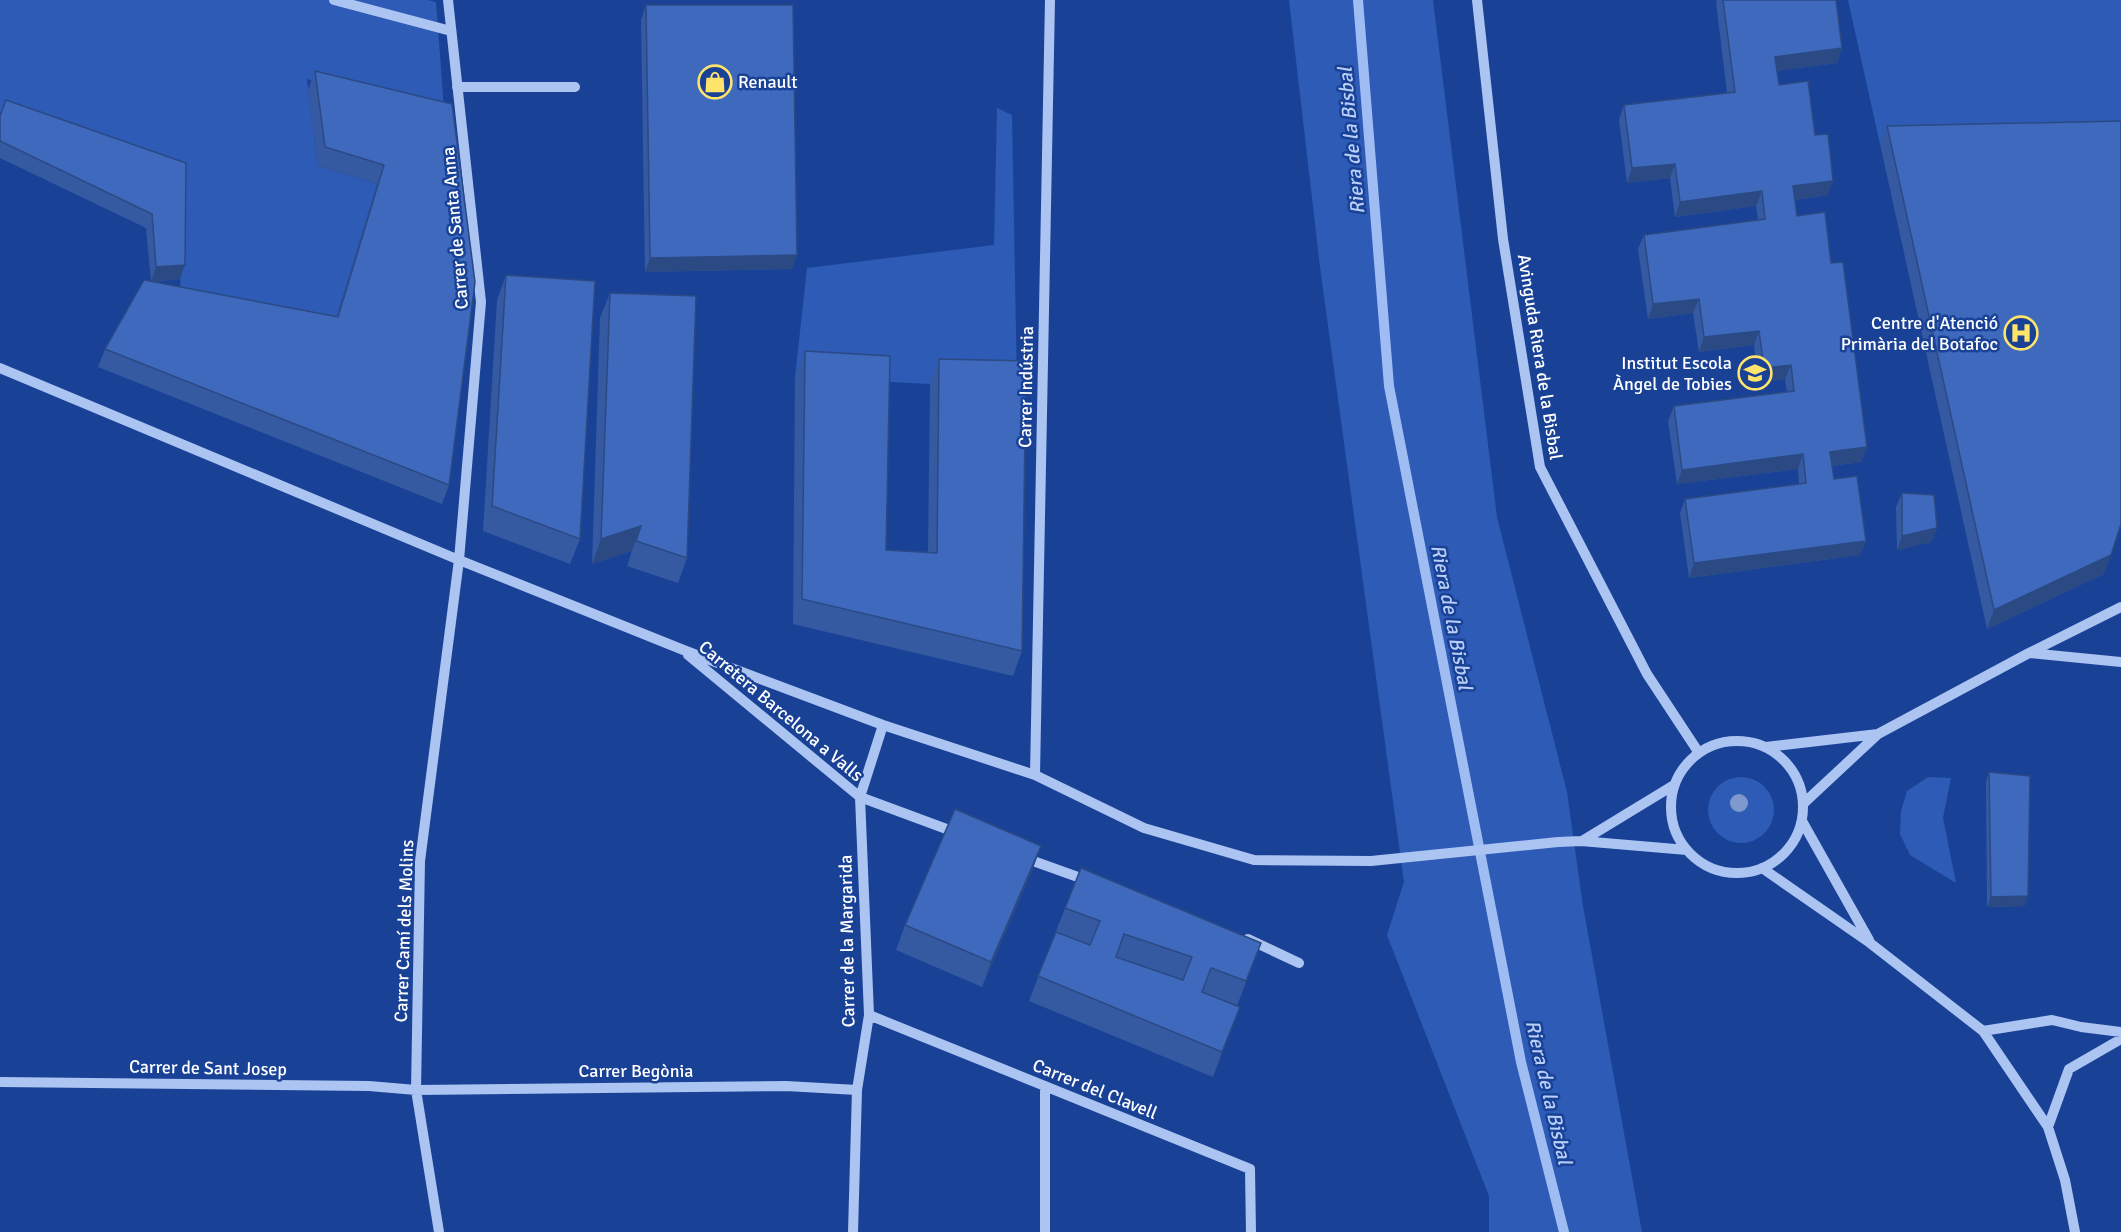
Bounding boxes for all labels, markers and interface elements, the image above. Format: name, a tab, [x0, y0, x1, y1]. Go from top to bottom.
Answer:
shop icon: Renault	[697, 64, 733, 100]
water label: Riera de la Bisbal	[1332, 64, 1370, 216]
place label: Renault	[738, 71, 798, 93]
street label: Carrer de Santa Anna	[437, 146, 473, 310]
street label: Avinguda Riera de la Bisbal	[1513, 253, 1567, 461]
place label: Centre d'Atenció Primària del Botafoc	[1841, 312, 1998, 355]
hospital icon: Centre d'Atenció Primària del Botafoc	[2003, 315, 2039, 351]
street label: Carrer Indústria	[1014, 326, 1038, 448]
place label: Institut Escola Àngel de Tobies	[1613, 352, 1732, 395]
school or university icon: Institut Escola Àngel de Tobies	[1737, 355, 1773, 391]
water label: Riera de la Bisbal	[1425, 542, 1478, 694]
street label: Carretera Barcelona a Valls	[694, 636, 868, 786]
street label: Carrer Camí dels Molins	[390, 839, 418, 1023]
street label: Carrer de la Margarida	[834, 855, 860, 1027]
water label: Riera de la Bisbal	[1520, 1017, 1578, 1169]
street label: Carrer del Clavell	[1029, 1054, 1161, 1124]
street label: Carrer de Sant Josep	[129, 1056, 287, 1080]
street label: Carrer Begònia	[579, 1060, 693, 1082]

